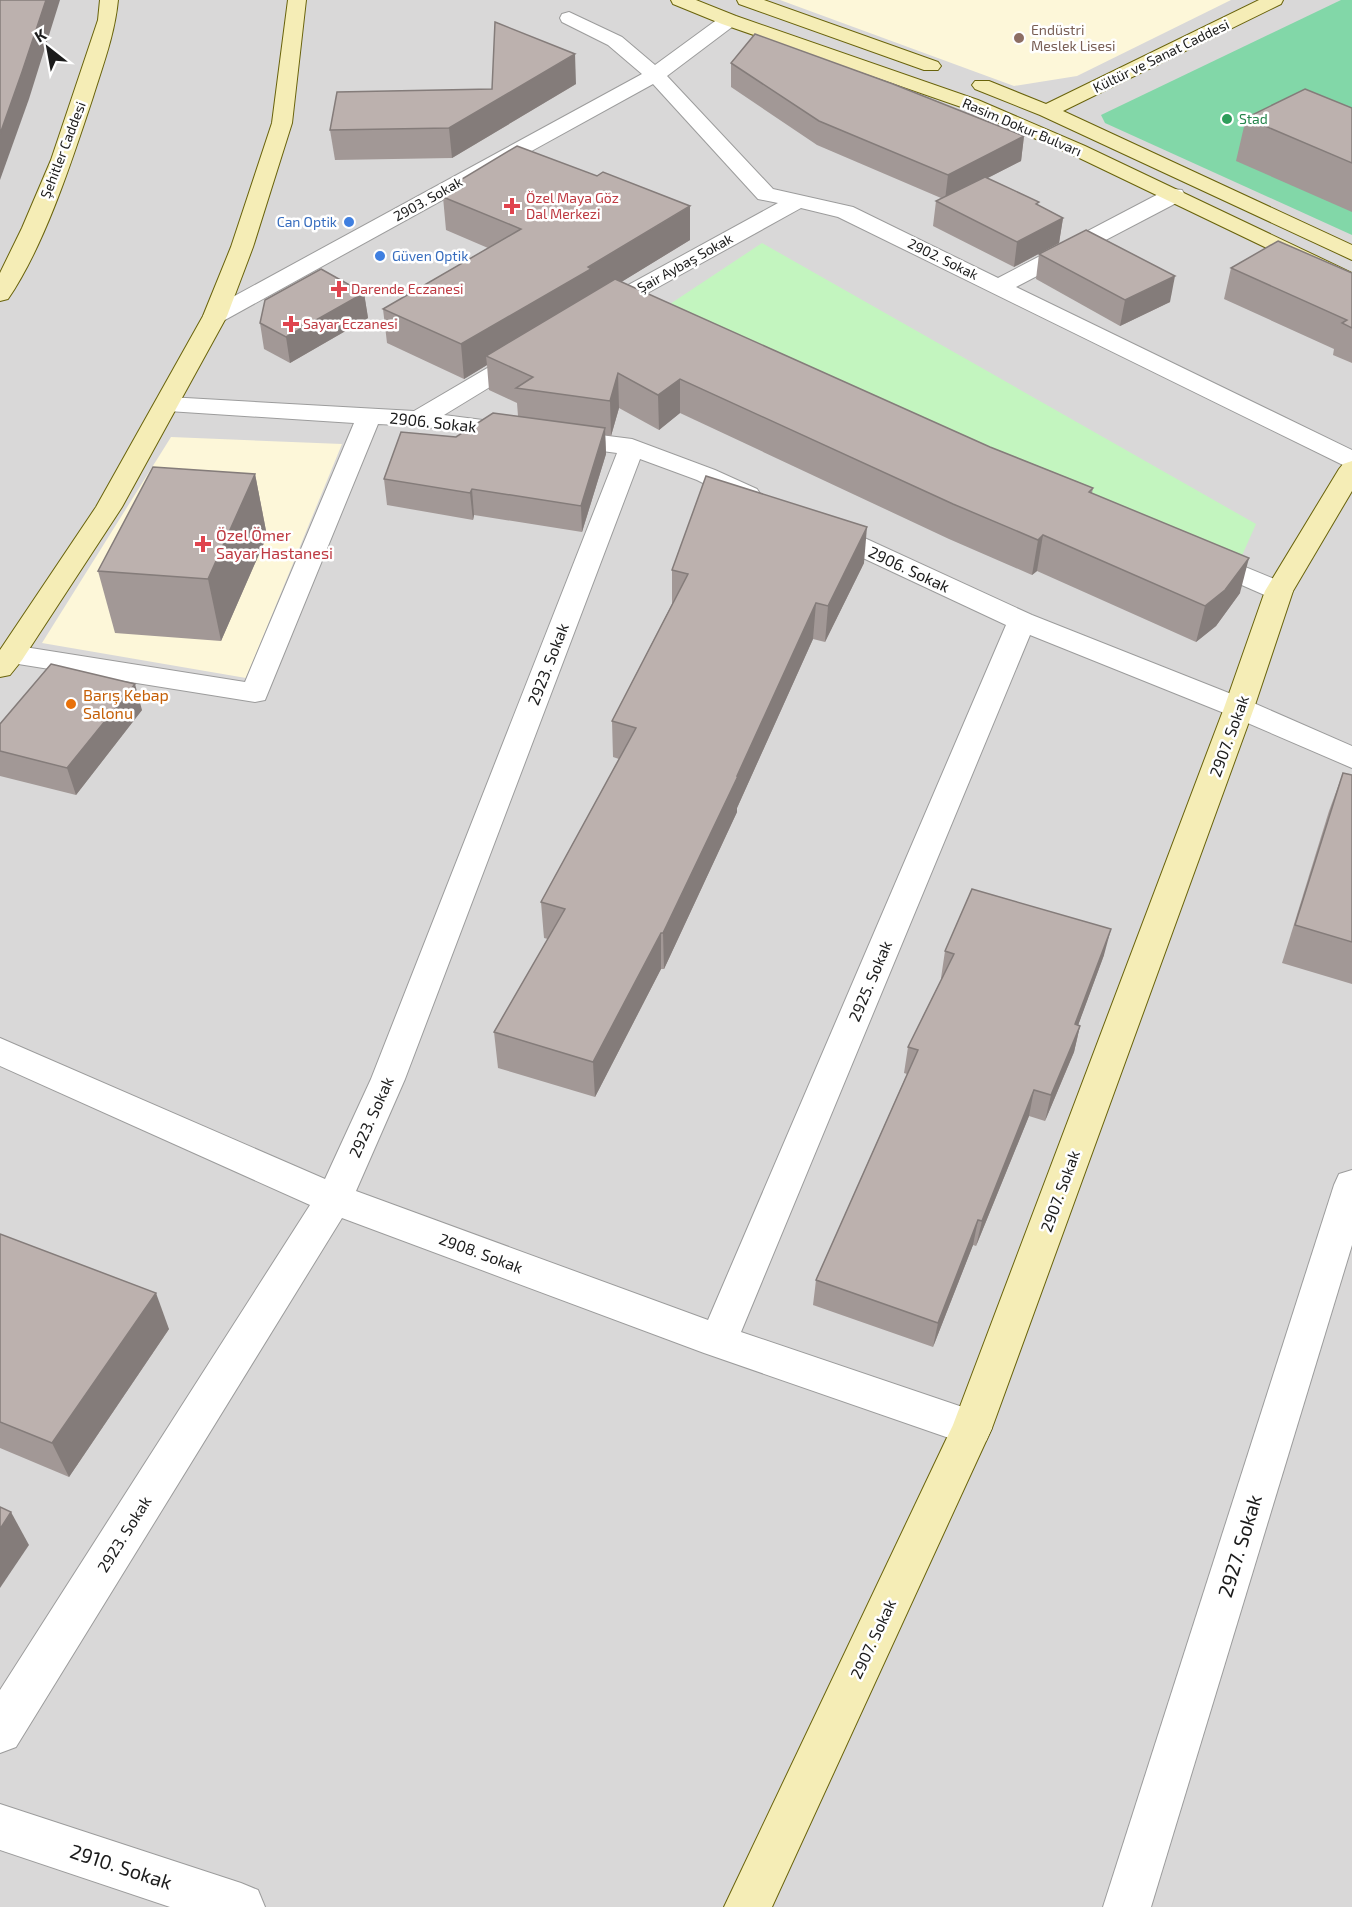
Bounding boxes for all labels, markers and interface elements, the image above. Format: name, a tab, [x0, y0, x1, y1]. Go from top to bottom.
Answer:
street label: Kültür ve Sanat Caddesi	[1090, 15, 1232, 96]
north arrow	[18, 18, 78, 78]
place label: Endüstri Meslek Lisesi	[1031, 21, 1116, 54]
text: K	[31, 24, 50, 45]
marker: Endüstri Meslek Lisesi	[1012, 31, 1026, 45]
street label: Rasim Dokur Bulvarı	[960, 94, 1084, 159]
street label: Şehitler Caddesi	[36, 99, 90, 201]
place label: Stad	[1239, 110, 1268, 127]
marker: Stad	[1220, 112, 1234, 126]
street label: 2903. Sokak	[390, 173, 465, 224]
place label: Özel Maya Göz Dal Merkezi	[526, 189, 619, 222]
marker: Özel Maya Göz Dal Merkezi	[503, 197, 521, 215]
place label: Can Optik	[277, 213, 337, 230]
marker: Can Optik	[342, 215, 356, 229]
street label: Şair Aybaş Sokak	[634, 229, 736, 297]
street label: 2902. Sokak	[905, 234, 981, 283]
place label: Güven Optik	[392, 247, 468, 264]
marker: Güven Optik	[373, 249, 387, 263]
place label: Darende Eczanesi	[351, 280, 463, 297]
marker: Darende Eczanesi	[332, 282, 346, 296]
place label: Sayar Eczanesi	[303, 315, 398, 332]
marker: Sayar Eczanesi	[284, 317, 298, 331]
street label: 2906. Sokak	[389, 407, 477, 436]
place label: Özel Ömer Sayar Hastanesi	[216, 525, 333, 562]
marker: Özel Ömer Sayar Hastanesi	[194, 535, 212, 553]
street label: 2906. Sokak	[866, 541, 953, 596]
street label: 2923. Sokak	[523, 620, 572, 708]
place label: Barış Kebap Salonu	[83, 685, 169, 722]
street label: 2907. Sokak	[1205, 692, 1252, 779]
marker: Barış Kebap Salonu	[64, 697, 78, 711]
street label: 2925. Sokak	[844, 937, 895, 1024]
street label: 2923. Sokak	[344, 1073, 397, 1160]
street label: 2907. Sokak	[1036, 1147, 1083, 1234]
street label: 2908. Sokak	[437, 1229, 526, 1276]
street label: 2927. Sokak	[1212, 1491, 1266, 1600]
street label: 2923. Sokak	[93, 1492, 155, 1575]
street label: 2907. Sokak	[846, 1596, 899, 1682]
street label: 2910. Sokak	[67, 1838, 175, 1894]

